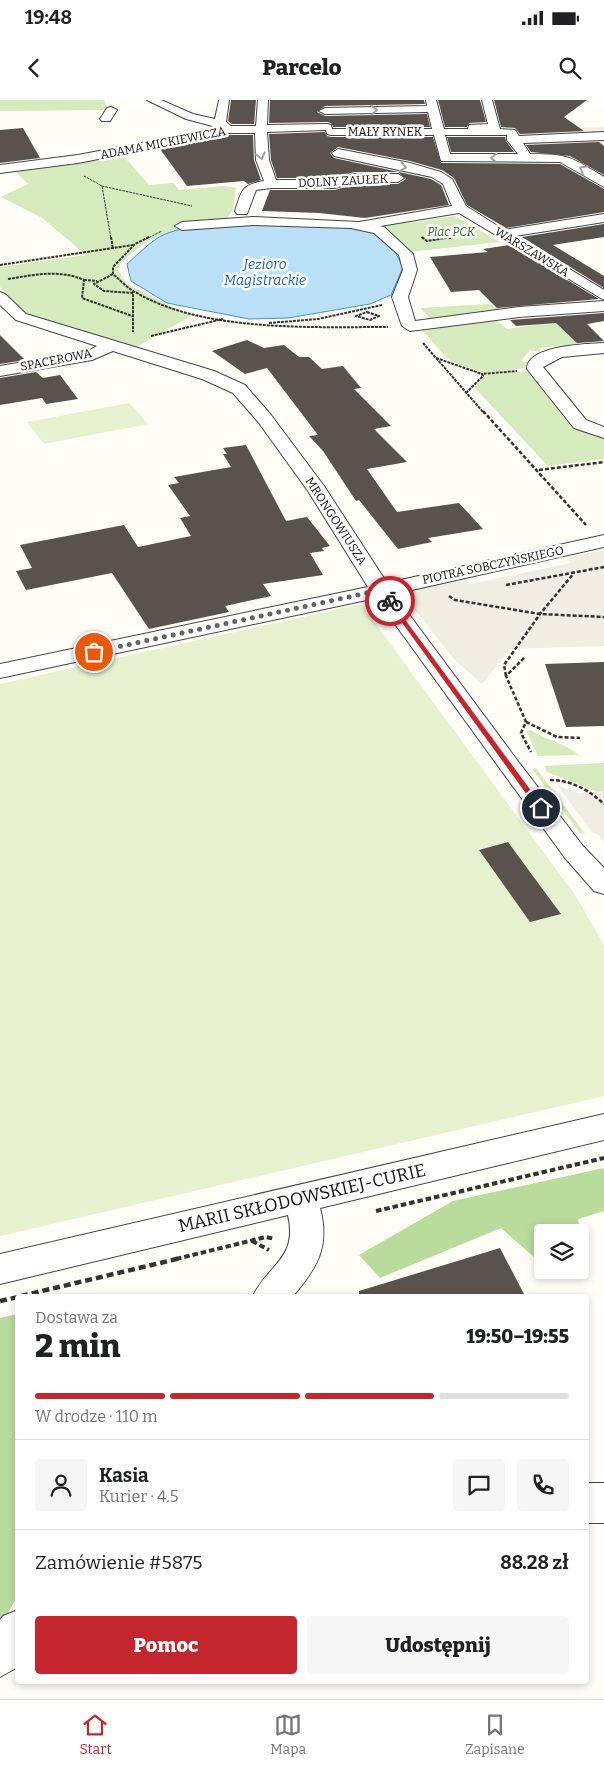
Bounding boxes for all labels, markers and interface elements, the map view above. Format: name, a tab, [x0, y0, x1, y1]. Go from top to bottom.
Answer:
text: 19:48	[25, 6, 72, 29]
icon: back	[20, 54, 48, 82]
text: Parcelo	[263, 54, 341, 81]
icon: search	[556, 54, 584, 82]
one-way arrow	[370, 105, 378, 115]
street label: ADAMA MICKIEWICZA	[99, 124, 227, 162]
street label: MAŁY RYNEK	[348, 125, 423, 139]
one-way arrow	[255, 152, 266, 161]
one-way arrow	[490, 153, 498, 163]
one-way arrow	[399, 161, 408, 171]
one-way arrow	[579, 166, 588, 175]
street label: DOLNY ZAUŁEK	[298, 172, 389, 190]
street label: WARSZAWSKA	[492, 224, 572, 280]
park label: Plac PCK	[427, 225, 476, 239]
water label: Jezioro Magistrackie	[224, 256, 306, 289]
street label: SPACEROWA	[19, 346, 93, 374]
street label: MRONGOWIUSZA	[302, 475, 370, 568]
street label: PIOTRA SOBCZYŃSKIEGO	[420, 541, 565, 587]
courier	[365, 576, 415, 626]
icon: bike	[376, 587, 404, 615]
pin	[73, 631, 115, 673]
icon: bag	[80, 638, 108, 666]
pin	[520, 787, 562, 829]
icon: home	[527, 794, 555, 822]
street label: MARII SKŁODOWSKIEJ-CURIE	[176, 1159, 428, 1237]
map controls	[534, 1224, 589, 1279]
button: layers	[534, 1224, 589, 1279]
text: Dostawa za	[35, 1308, 118, 1327]
text: 19:50–19:55	[466, 1325, 569, 1348]
text: 2 min	[35, 1327, 121, 1365]
text: W drodze · 110 m	[35, 1407, 157, 1426]
button: person	[35, 1459, 87, 1511]
button: chat	[453, 1459, 505, 1511]
button: phone	[517, 1459, 569, 1511]
text: Kasia	[99, 1464, 149, 1487]
text: Kurier · 4.5	[99, 1487, 178, 1506]
text: Zamówienie #5875	[35, 1551, 202, 1574]
text: 88.28 zł	[500, 1551, 569, 1574]
button: Pomoc	[35, 1616, 297, 1674]
button: Udostępnij	[307, 1616, 569, 1674]
tab: Start	[79, 1711, 111, 1758]
tab: Mapa	[270, 1711, 306, 1758]
tab: Zapisane	[465, 1711, 525, 1758]

